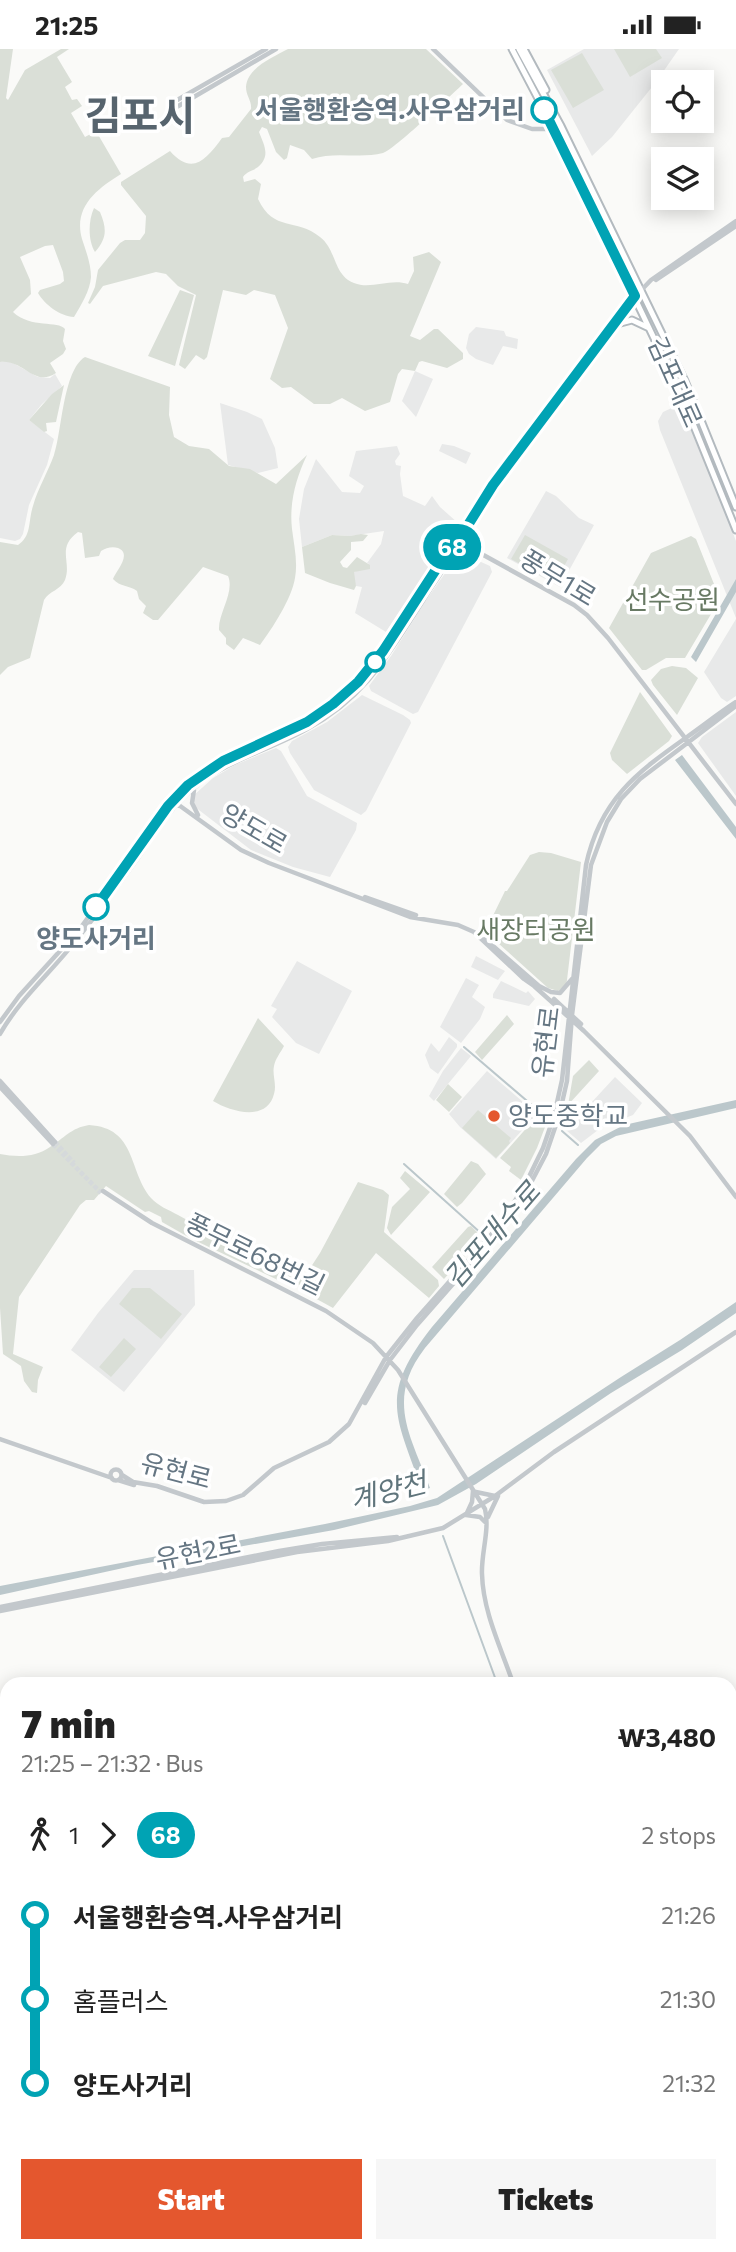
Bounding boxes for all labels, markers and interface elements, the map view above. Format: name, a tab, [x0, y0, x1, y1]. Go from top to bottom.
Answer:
text: 21:25	[35, 9, 98, 40]
map controls	[651, 70, 714, 210]
button: locate	[651, 70, 714, 133]
district label: 김포시	[85, 89, 195, 138]
place label: 서울행환승역.사우삼거리	[255, 93, 525, 124]
marker: 서울행환승역.사우삼거리	[531, 97, 557, 123]
button: layers	[651, 147, 714, 210]
street label: 김포대로	[643, 331, 710, 431]
line badge: 68	[420, 524, 484, 570]
text: 68	[437, 532, 467, 561]
street label: 풍무1로	[515, 542, 602, 611]
park label: 선수공원	[624, 583, 720, 614]
unlabelled marker	[365, 652, 385, 672]
street label: 양도로	[216, 796, 294, 859]
marker: 양도사거리	[83, 894, 109, 920]
park label: 새장터공원	[476, 913, 596, 944]
place label: 양도사거리	[36, 922, 156, 953]
street label: 유현로	[525, 1004, 564, 1079]
place label: 양도중학교	[508, 1099, 628, 1130]
marker: 양도중학교	[486, 1108, 502, 1124]
water label: 김포대수로	[436, 1174, 547, 1294]
street label: 풍무로68번길	[181, 1206, 330, 1300]
street label: 유현로	[138, 1445, 215, 1494]
water label: 계양천	[346, 1463, 433, 1516]
street label: 유현2로	[152, 1527, 243, 1574]
text: 7 min	[21, 1699, 116, 1746]
text: ₩3,480	[618, 1721, 716, 1752]
text: 21:25 – 21:32 · Bus	[21, 1749, 204, 1777]
icon: walk	[21, 1816, 59, 1854]
icon: forward	[89, 1816, 127, 1854]
text: 68	[151, 1820, 181, 1849]
text: 1	[69, 1821, 79, 1849]
text: 2 stops	[642, 1821, 716, 1849]
text: 서울행환승역.사우삼거리	[73, 1901, 343, 1932]
text: 21:26	[661, 1901, 716, 1929]
text: 홈플러스	[73, 1985, 169, 2016]
text: 21:30	[660, 1985, 716, 2013]
text: 양도사거리	[73, 2069, 193, 2100]
text: 21:32	[662, 2069, 716, 2097]
button: Start	[21, 2159, 362, 2239]
button: Tickets	[376, 2159, 716, 2239]

